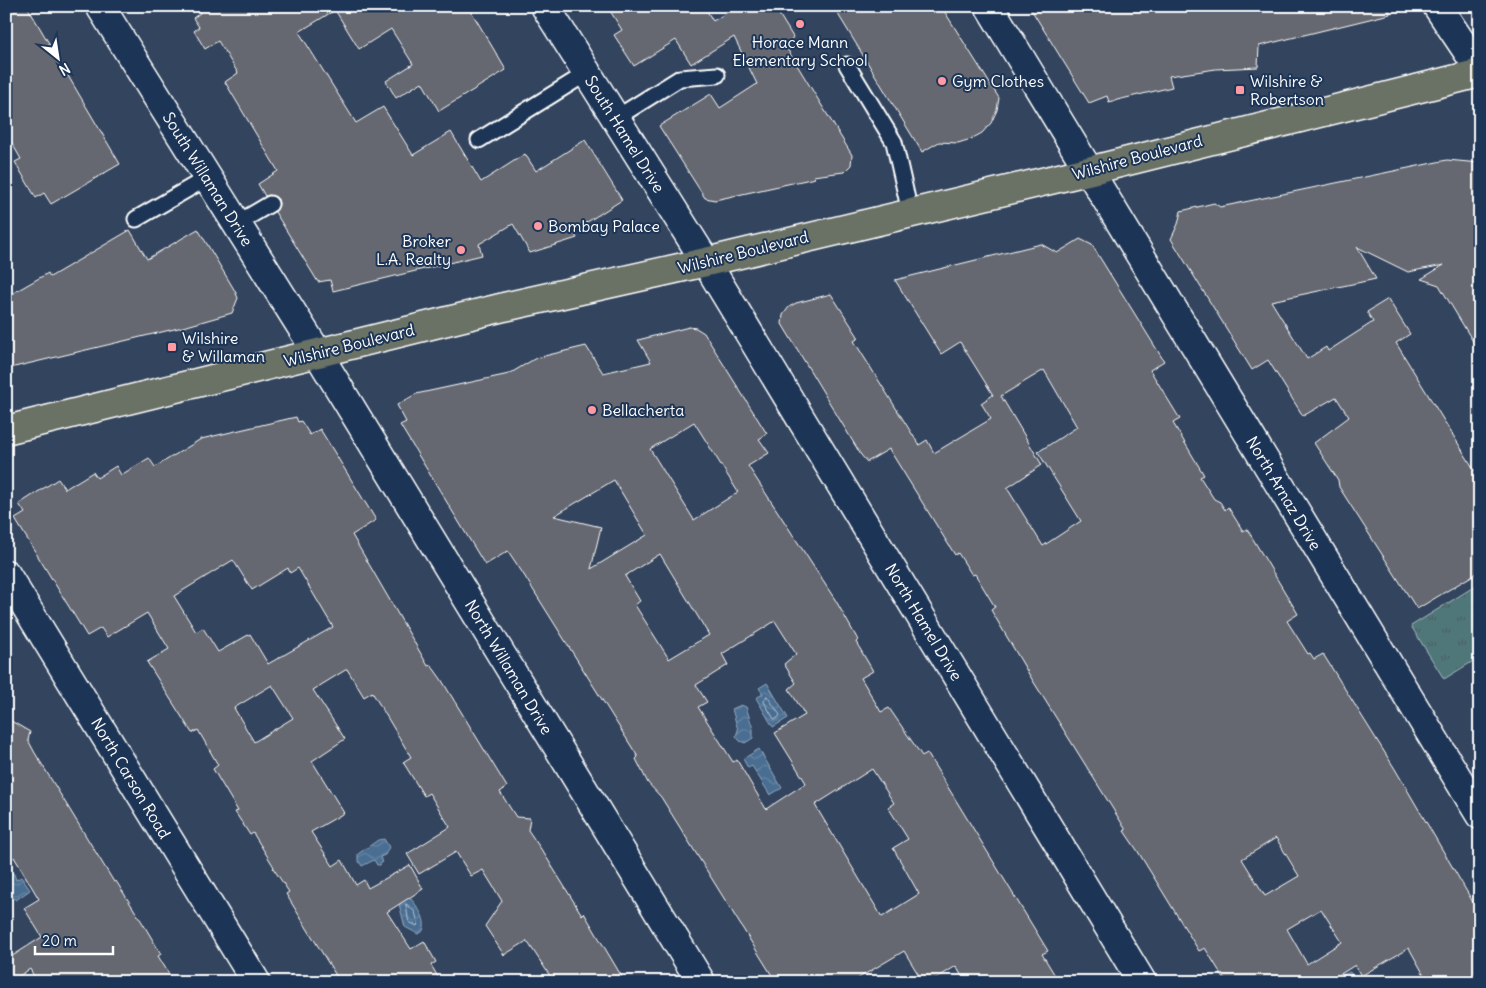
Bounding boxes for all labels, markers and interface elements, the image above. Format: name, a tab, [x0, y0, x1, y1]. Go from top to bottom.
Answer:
marker: Horace Mann Elementary School	[794, 18, 806, 30]
north arrow	[32, 32, 82, 82]
place label: Horace Mann Elementary School	[732, 32, 868, 70]
text: N	[56, 59, 73, 79]
place label: Gym Clothes	[952, 71, 1044, 91]
place label: Wilshire & Robertson	[1250, 71, 1324, 109]
street label: South Hamel Drive	[581, 72, 669, 196]
marker: Gym Clothes	[936, 75, 948, 87]
marker: Wilshire & Robertson	[1234, 84, 1246, 96]
street label: South Willaman Drive	[159, 108, 257, 250]
street label: Wilshire Boulevard	[1070, 130, 1204, 184]
place label: Bombay Palace	[548, 216, 660, 236]
marker: Bombay Palace	[532, 220, 544, 232]
street label: Wilshire Boulevard	[676, 226, 810, 278]
place label: Broker L.A. Realty	[376, 231, 451, 269]
marker: Broker L.A. Realty	[455, 244, 467, 256]
street label: Wilshire Boulevard	[282, 319, 416, 371]
place label: Wilshire & Willaman	[182, 328, 265, 366]
marker: Wilshire & Willaman	[166, 341, 178, 353]
place label: Bellacherta	[602, 400, 684, 420]
marker: Bellacherta	[586, 404, 598, 416]
street label: North Arnaz Drive	[1242, 432, 1326, 554]
street label: North Hamel Drive	[881, 560, 967, 684]
street label: North Willaman Drive	[461, 596, 557, 738]
street label: North Carson Road	[87, 714, 175, 842]
scale bar	[35, 923, 112, 955]
text: 20 m	[42, 931, 77, 950]

